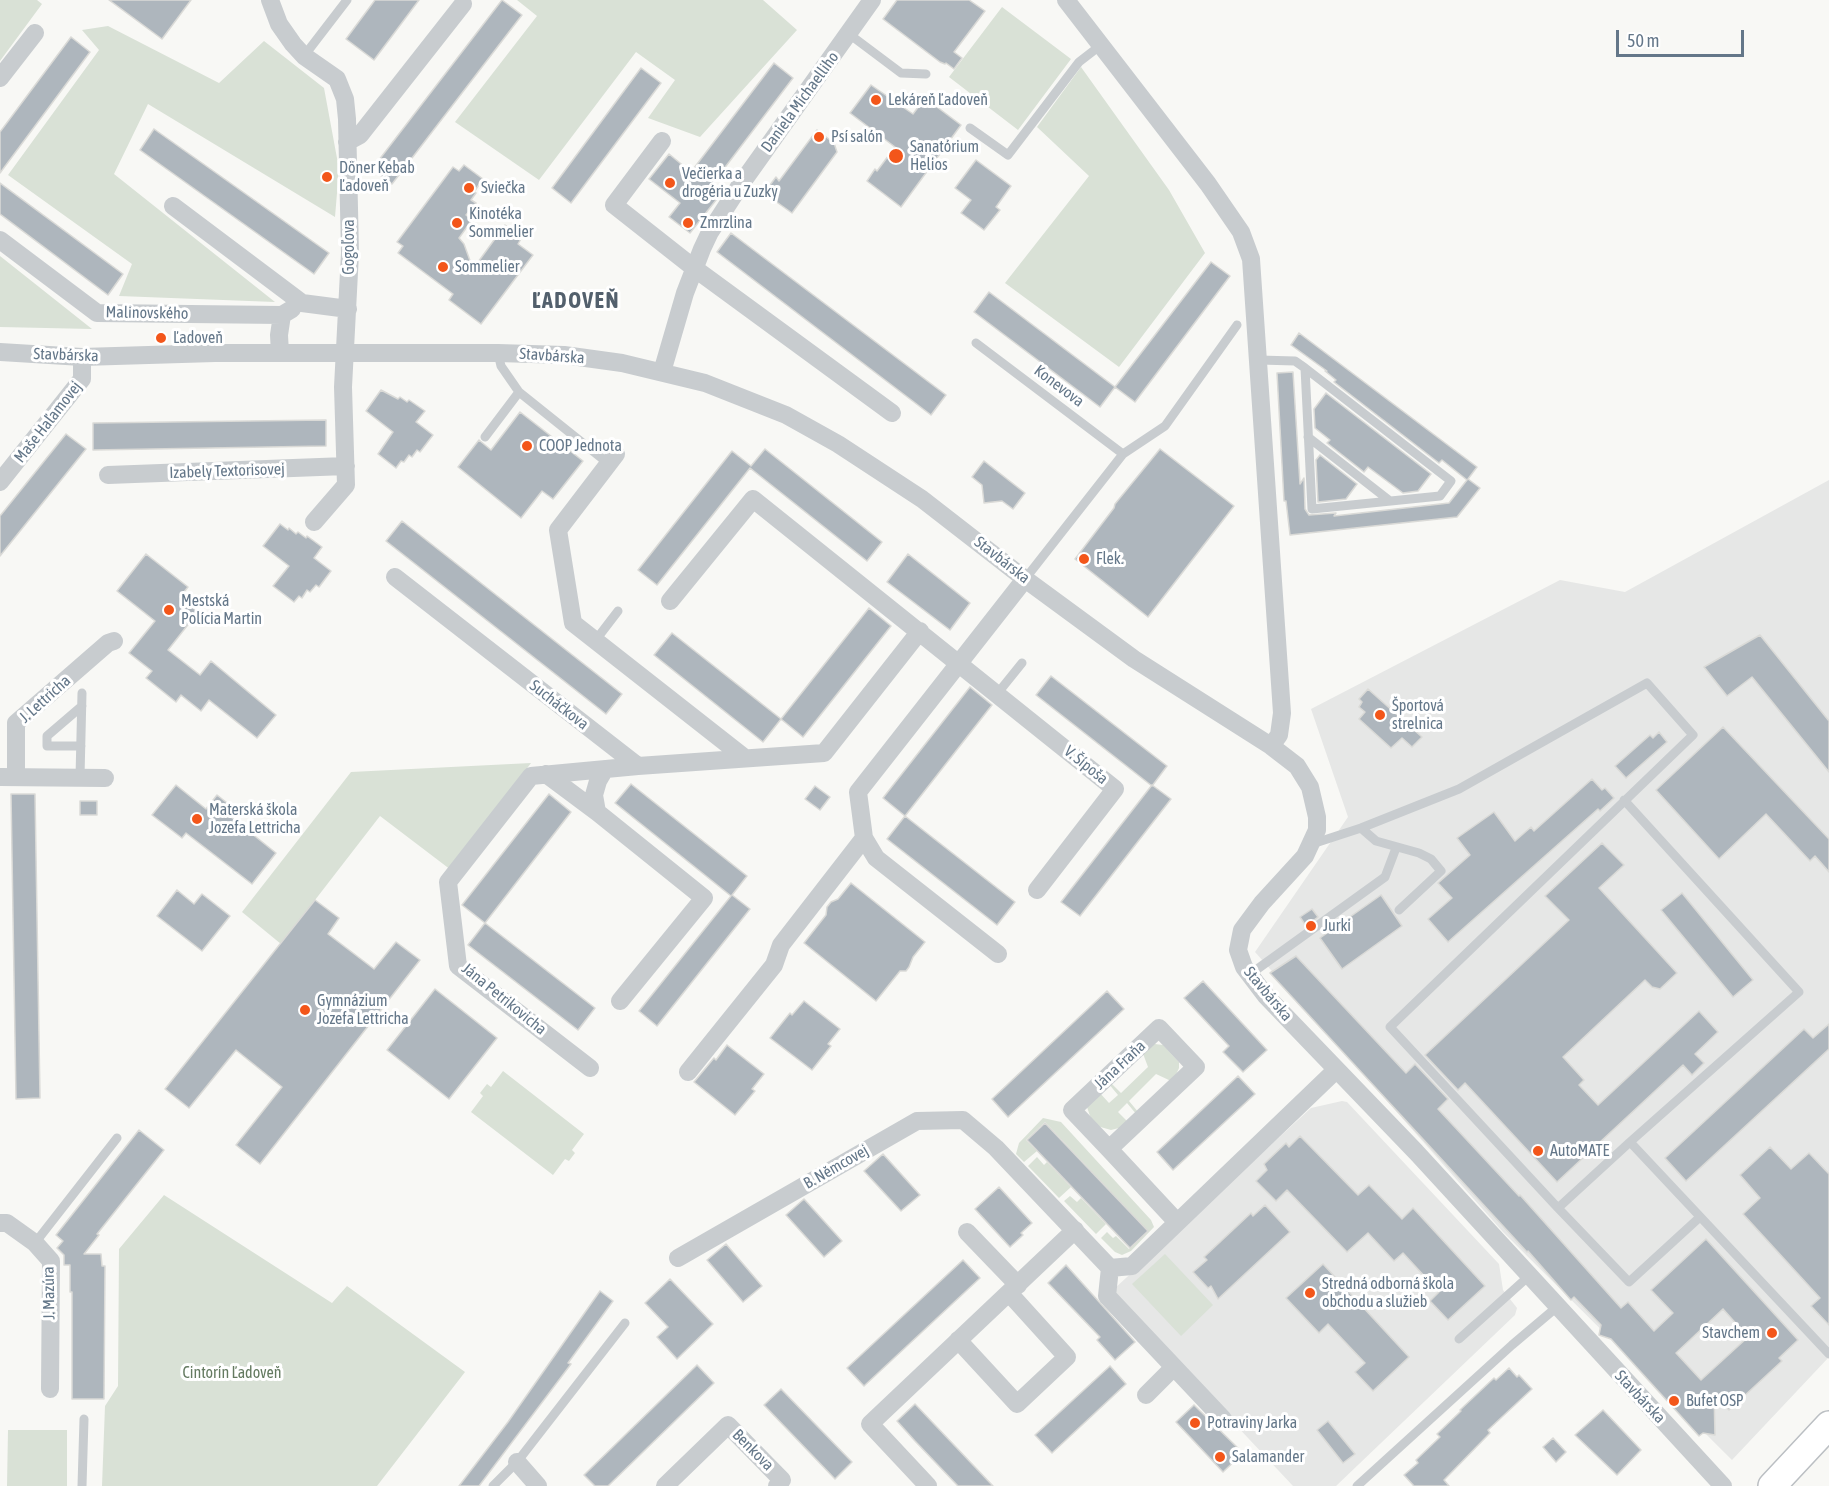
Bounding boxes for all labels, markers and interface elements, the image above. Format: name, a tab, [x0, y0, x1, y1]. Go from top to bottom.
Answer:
scale bar	[1619, 18, 1746, 56]
text: 50 m	[1627, 30, 1659, 51]
street label: Daniela Michaelliho	[757, 48, 843, 156]
place label: Lekáreň Ľadoveň	[888, 90, 988, 110]
marker: Lekáreň Ľadoveň	[869, 93, 883, 107]
place label: Psí salón	[831, 127, 883, 147]
marker: Psí salón	[812, 130, 826, 144]
place label: Sanatórium Helios	[910, 137, 979, 175]
marker: Sanatórium Helios	[887, 147, 905, 165]
place label: Döner Kebab Ľadoveň	[339, 158, 415, 196]
place label: Večierka a drogéria u Zuzky	[682, 164, 778, 202]
marker: Döner Kebab Ľadoveň	[320, 170, 334, 184]
marker: Večierka a drogéria u Zuzky	[663, 176, 677, 190]
place label: Sviečka	[481, 178, 525, 198]
marker: Sviečka	[462, 181, 476, 195]
place label: Kinotéka Sommelier	[469, 204, 533, 242]
place label: Zmrzlina	[700, 213, 752, 233]
marker: Kinotéka Sommelier	[450, 216, 464, 230]
marker: Zmrzlina	[681, 216, 695, 230]
street label: Gogoľova	[339, 219, 359, 275]
place label: Sommelier	[455, 257, 519, 277]
marker: Sommelier	[436, 260, 450, 274]
district label: ĽADOVEŇ	[532, 288, 620, 314]
street label: Malinovského	[105, 303, 189, 323]
place label: Ľadoveň	[173, 328, 223, 348]
marker: Ľadoveň	[154, 331, 168, 345]
street label: Stavbárska	[33, 344, 99, 366]
street label: Stavbárska	[519, 344, 585, 368]
street label: Konevova	[1030, 361, 1088, 411]
street label: Maše Haľamovej	[10, 378, 86, 466]
place label: COOP Jednota	[539, 436, 622, 456]
marker: COOP Jednota	[520, 439, 534, 453]
street label: Izabely Textorisovej	[169, 459, 285, 483]
street label: Stavbárska	[970, 532, 1034, 588]
place label: Flek.	[1096, 549, 1124, 569]
marker: Flek.	[1077, 552, 1091, 566]
place label: Mestská Polícia Martin	[181, 591, 262, 629]
marker: Mestská Polícia Martin	[162, 603, 176, 617]
street label: J. Lettricha	[16, 671, 74, 727]
street label: Sucháčkova	[526, 676, 592, 734]
place label: Športová strelnica	[1392, 696, 1444, 734]
marker: Športová strelnica	[1373, 708, 1387, 722]
street label: V. Šípoša	[1060, 742, 1112, 788]
place label: Materská škola Jozefa Lettricha	[209, 800, 301, 838]
marker: Materská škola Jozefa Lettricha	[190, 812, 204, 826]
place label: Jurki	[1323, 916, 1351, 936]
marker: Jurki	[1304, 919, 1318, 933]
street label: Jána Petrikovicha	[458, 959, 550, 1039]
street label: Stavbárska	[1240, 963, 1296, 1025]
place label: Gymnázium Jozefa Lettricha	[317, 991, 409, 1029]
marker: Gymnázium Jozefa Lettricha	[298, 1003, 312, 1017]
street label: Jána Fraňa	[1090, 1036, 1150, 1094]
street label: B. Němcovej	[800, 1141, 872, 1193]
place label: AutoMATE	[1550, 1141, 1609, 1161]
marker: AutoMATE	[1531, 1144, 1545, 1158]
street label: J. Mazúra	[39, 1266, 59, 1320]
place label: Stredná odborná škola obchodu a služieb	[1322, 1274, 1454, 1312]
marker: Stredná odborná škola obchodu a služieb	[1303, 1286, 1317, 1300]
place label: Stavchem	[1702, 1323, 1760, 1343]
marker: Stavchem	[1765, 1326, 1779, 1340]
park label: Cintorín Ľadoveň	[183, 1363, 281, 1383]
street label: Stavbárska	[1611, 1367, 1669, 1427]
place label: Bufet OSP	[1686, 1391, 1744, 1411]
marker: Bufet OSP	[1667, 1394, 1681, 1408]
place label: Potraviny Jarka	[1207, 1413, 1297, 1433]
marker: Potraviny Jarka	[1188, 1416, 1202, 1430]
street label: Benkova	[728, 1425, 778, 1475]
place label: Salamander	[1232, 1447, 1304, 1467]
marker: Salamander	[1213, 1450, 1227, 1464]

